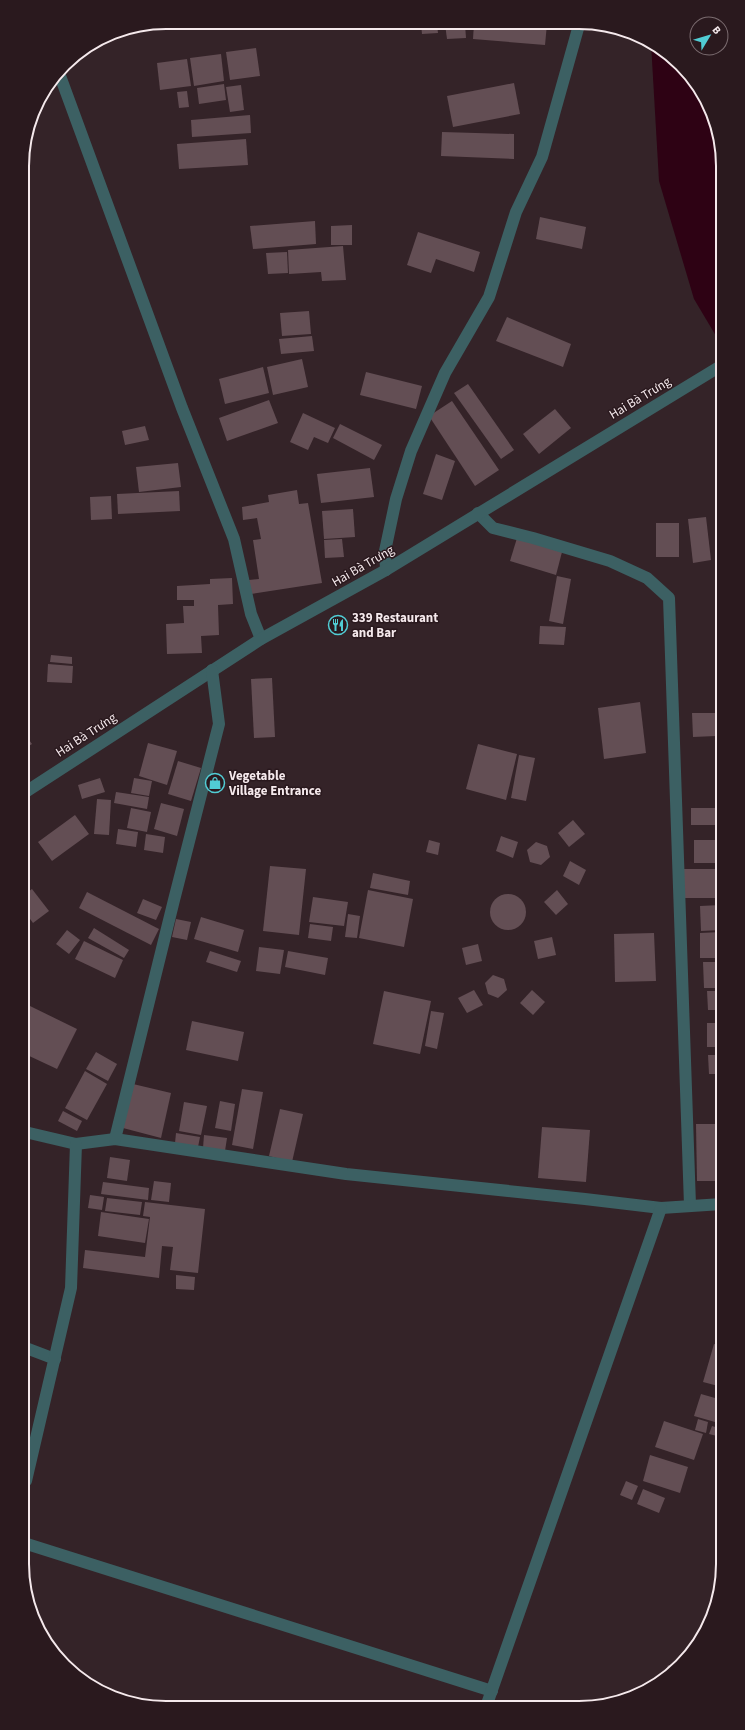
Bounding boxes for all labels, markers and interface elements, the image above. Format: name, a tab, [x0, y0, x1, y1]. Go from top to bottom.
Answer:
north arrow	[689, 16, 729, 56]
text: B	[709, 23, 725, 38]
street label: Hai Bà Trưng	[606, 372, 675, 424]
street label: Hai Bà Trưng	[329, 541, 398, 591]
place label: 339 Restaurant and Bar	[352, 609, 438, 642]
restaurant icon: 339 Restaurant and Bar	[327, 614, 349, 636]
street label: Hai Bà Trưng	[52, 708, 120, 761]
place label: Vegetable Village Entrance	[228, 767, 322, 800]
shop icon: Vegetable Village Entrance	[204, 772, 226, 794]

